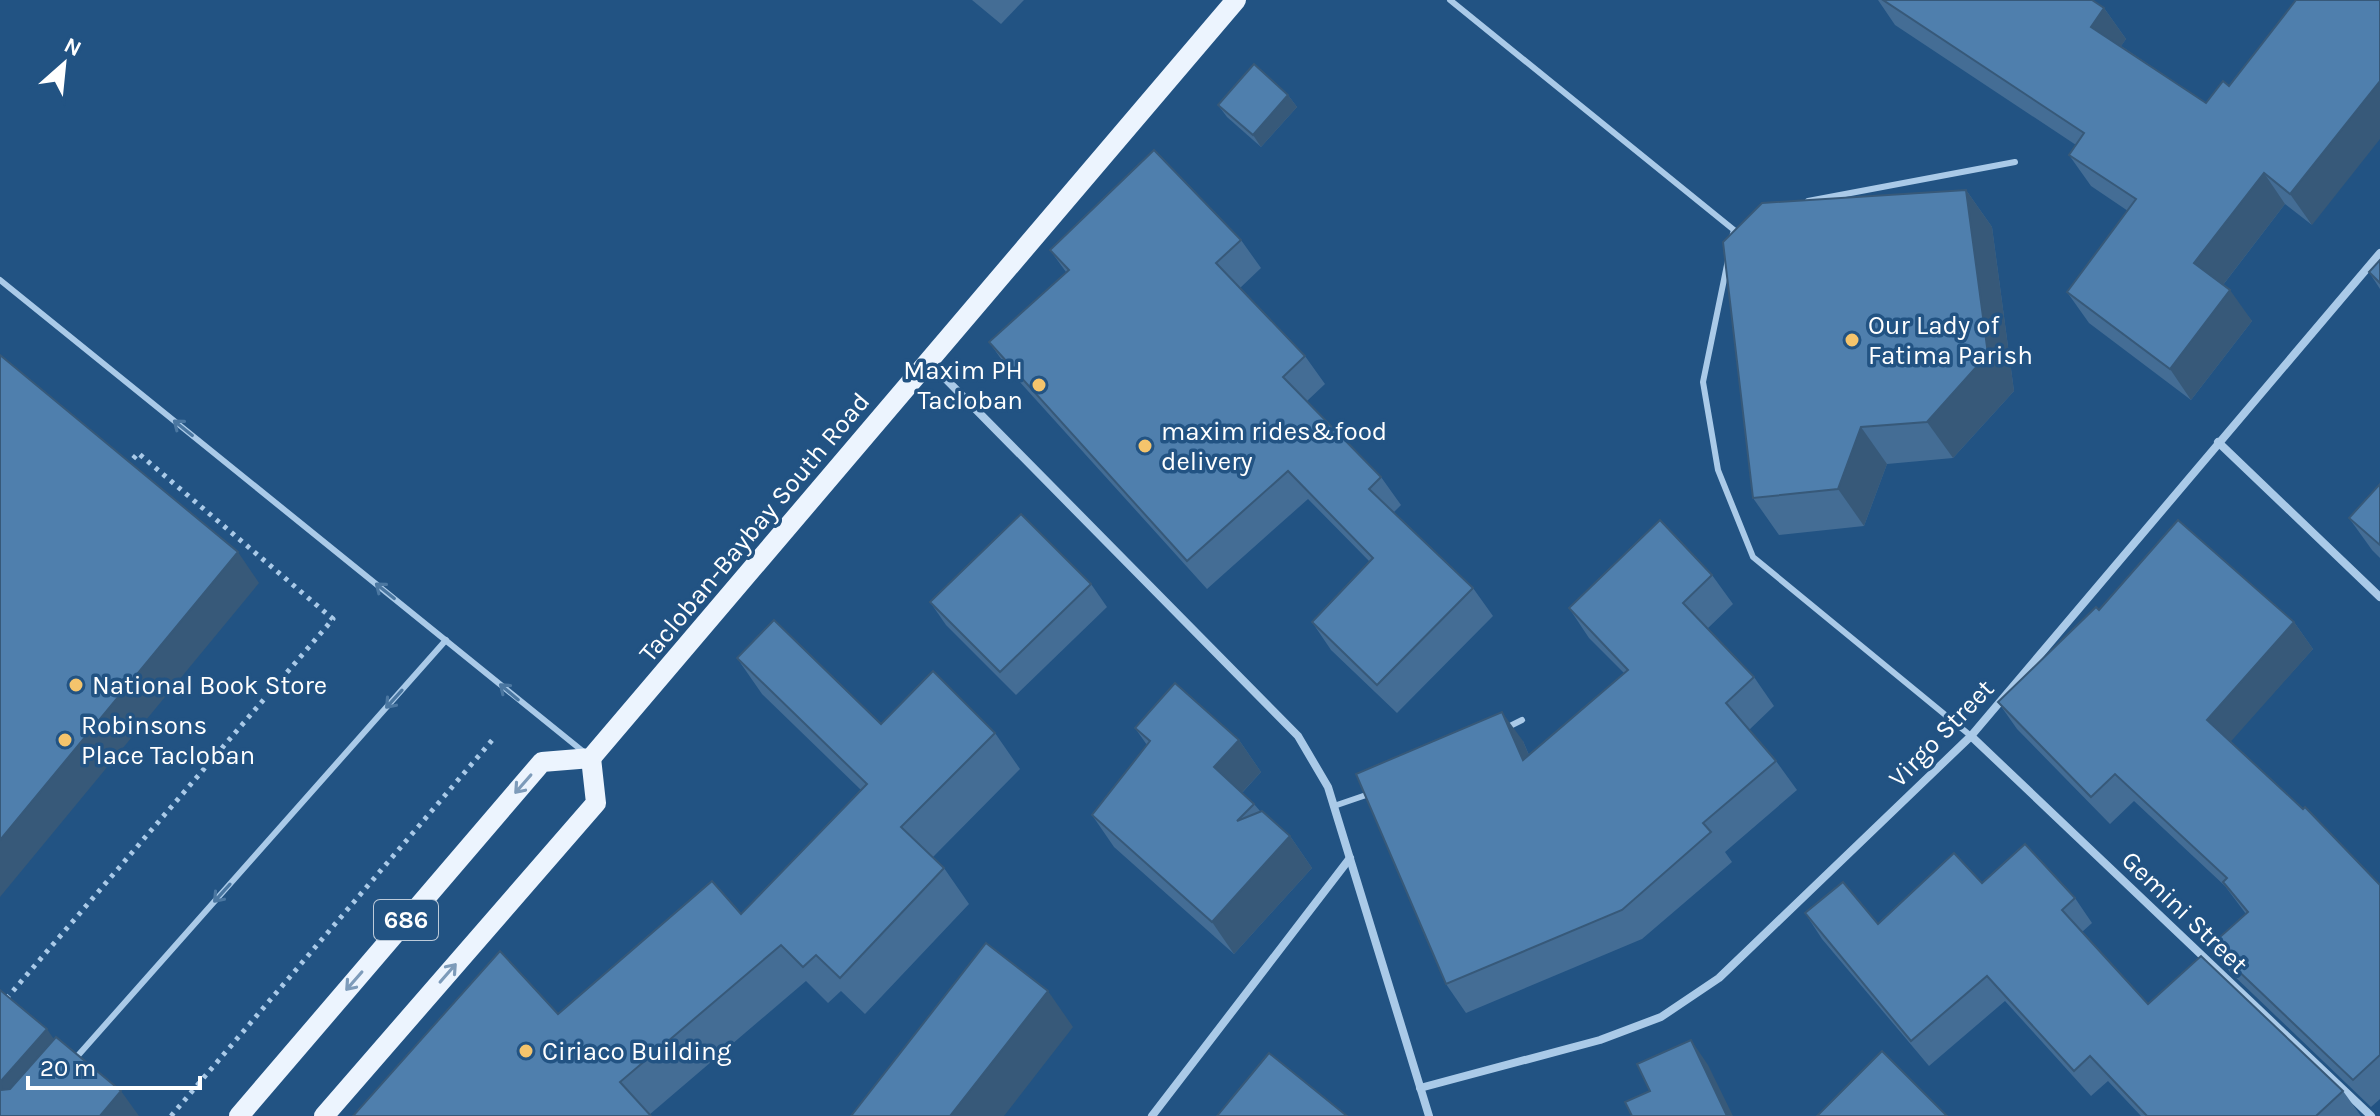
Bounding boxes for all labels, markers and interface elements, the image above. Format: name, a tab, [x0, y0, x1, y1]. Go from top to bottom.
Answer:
north arrow	[24, 24, 104, 104]
text: N	[60, 32, 86, 62]
place label: Our Lady of Fatima Parish	[1868, 310, 2033, 371]
marker: Our Lady of Fatima Parish	[1843, 331, 1861, 349]
place label: Maxim PH Tacloban	[903, 355, 1023, 416]
marker: Maxim PH Tacloban	[1030, 376, 1048, 394]
street label: Tacloban-Baybay South Road	[633, 386, 876, 668]
place label: maxim rides&food delivery	[1161, 416, 1387, 477]
one-way arrow	[173, 419, 194, 437]
marker: maxim rides&food delivery	[1136, 437, 1154, 455]
one-way arrow	[375, 583, 396, 600]
place label: National Book Store	[92, 670, 327, 701]
street label: Virgo Street	[1882, 673, 2001, 794]
marker: National Book Store	[67, 676, 85, 694]
one-way arrow	[498, 683, 519, 701]
one-way arrow	[385, 688, 403, 708]
place label: Robinsons Place Tacloban	[81, 710, 255, 771]
marker: Robinsons Place Tacloban	[56, 731, 74, 749]
one-way arrow	[514, 773, 532, 793]
street label: Gemini Street	[2115, 845, 2254, 980]
one-way arrow	[213, 883, 231, 903]
road number: 686	[374, 900, 438, 940]
one-way arrow	[439, 963, 457, 983]
one-way arrow	[345, 971, 363, 991]
place label: Ciriaco Building	[542, 1036, 732, 1067]
scale bar	[28, 1040, 200, 1090]
marker: Ciriaco Building	[517, 1042, 535, 1060]
text: 20 m	[40, 1054, 96, 1082]

